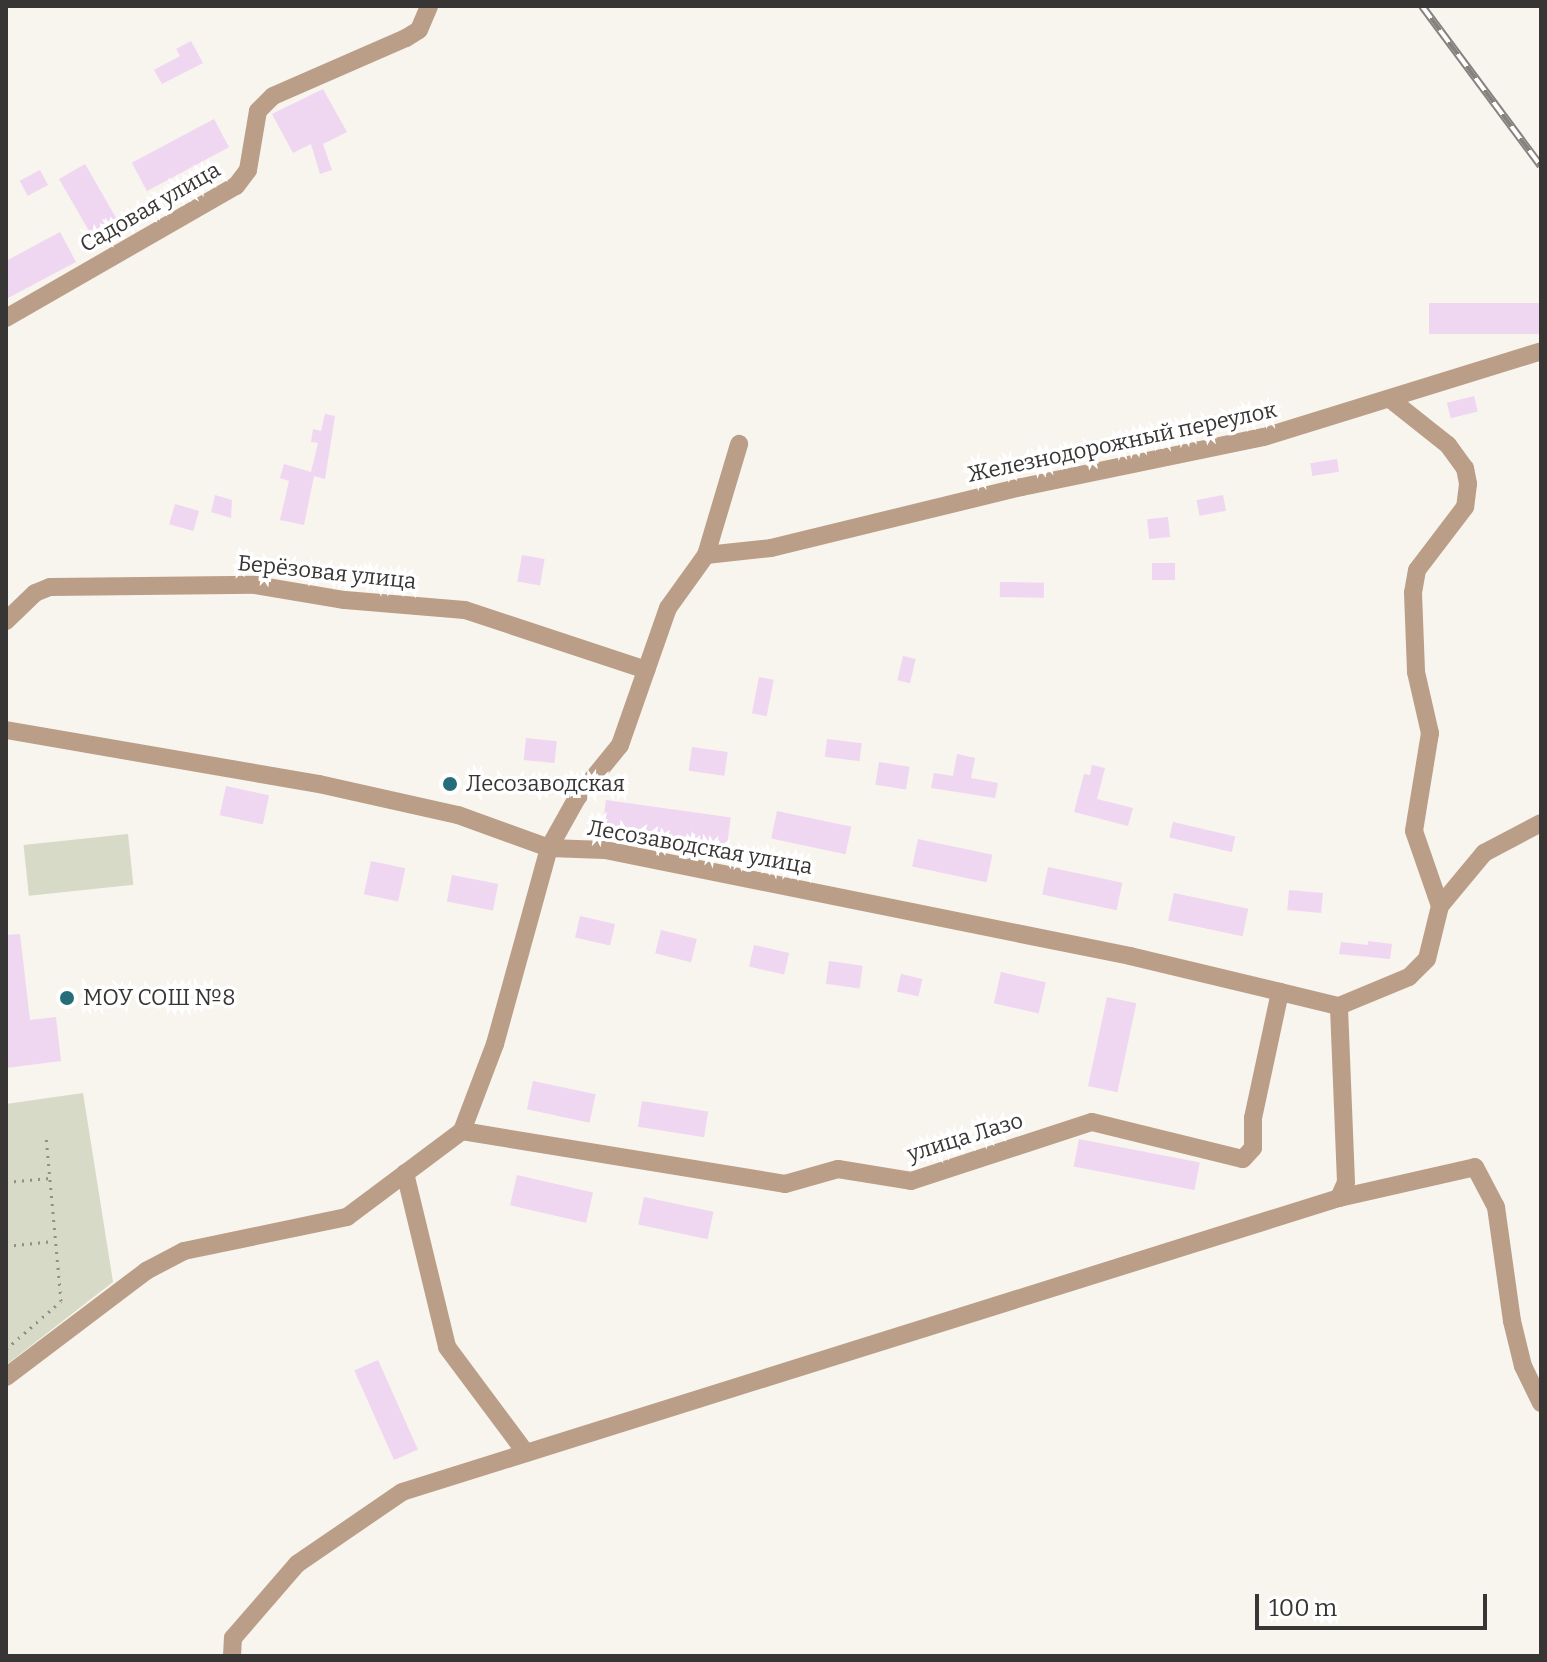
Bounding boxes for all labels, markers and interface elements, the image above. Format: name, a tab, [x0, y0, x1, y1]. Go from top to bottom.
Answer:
street label: Садовая улица	[75, 156, 225, 258]
street label: Железнодорожный переулок	[965, 396, 1279, 488]
street label: Берёзовая улица	[236, 549, 418, 595]
place label: Лесозаводская	[466, 771, 625, 797]
marker: Лесозаводская	[441, 775, 459, 793]
street label: Лесозаводская улица	[585, 814, 815, 880]
place label: МОУ СОШ №8	[83, 985, 235, 1011]
marker: МОУ СОШ №8	[58, 989, 76, 1007]
street label: улица Лазо	[904, 1107, 1026, 1167]
scale bar	[1259, 1578, 1491, 1628]
text: 100 m	[1269, 1594, 1337, 1622]

